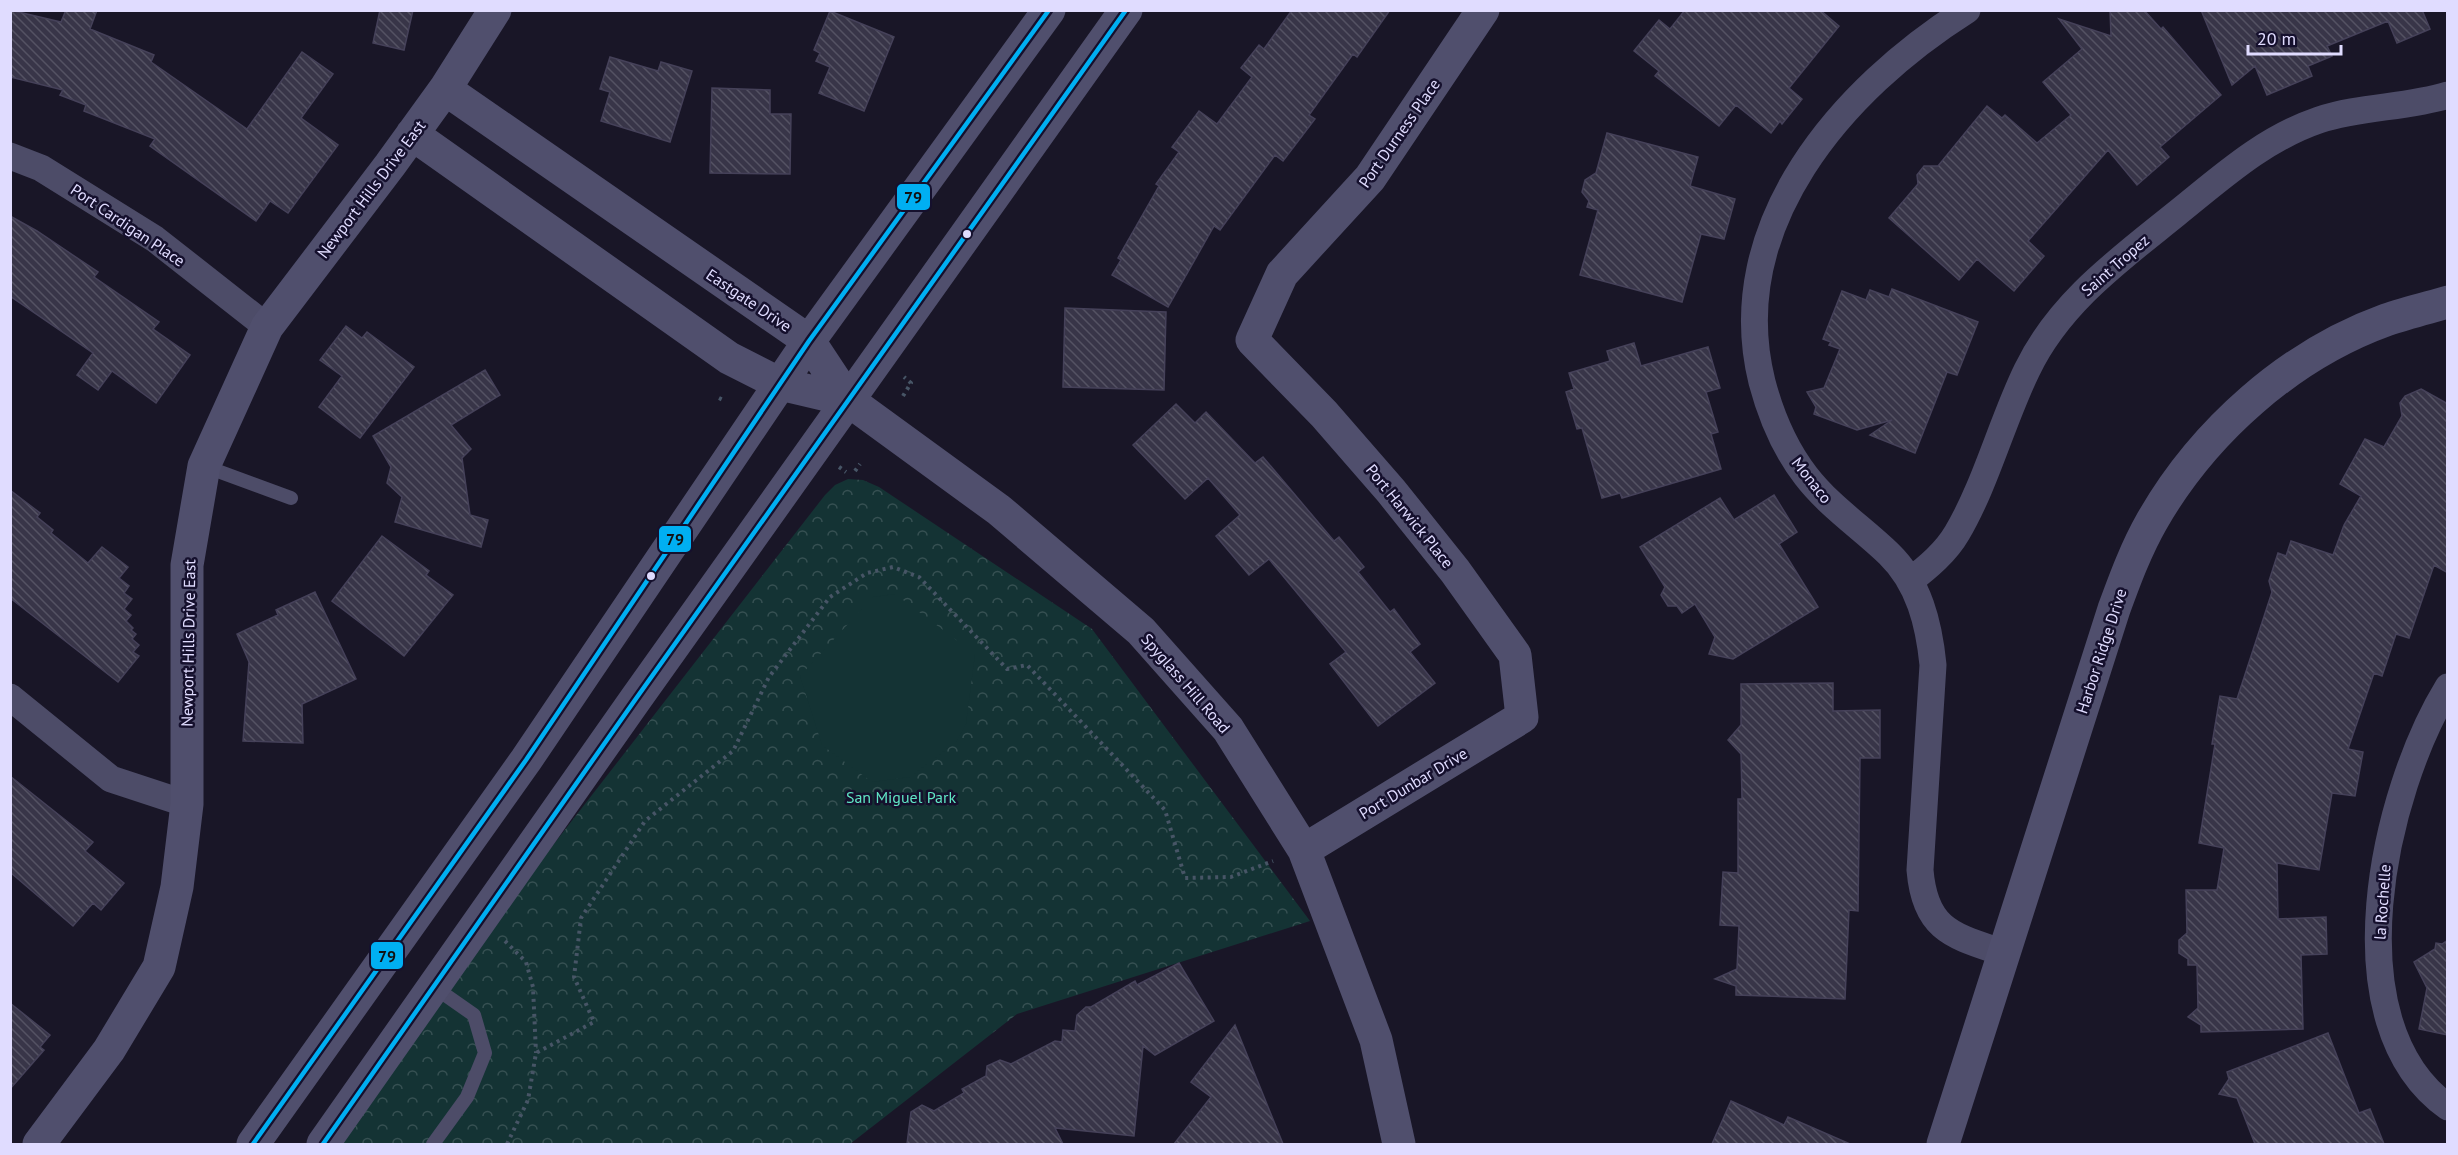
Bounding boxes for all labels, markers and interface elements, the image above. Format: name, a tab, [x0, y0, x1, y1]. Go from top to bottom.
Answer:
scale bar	[2248, 18, 2341, 56]
text: 20 m	[2257, 27, 2296, 50]
street label: Port Durness Place	[1354, 75, 1444, 191]
street label: Newport Hills Drive East	[313, 116, 430, 262]
street label: Port Cardigan Place	[67, 179, 189, 271]
line badge: 79	[896, 183, 931, 211]
text: 79	[904, 187, 922, 207]
unlabelled marker	[961, 228, 973, 240]
street label: Saint Tropez	[2077, 230, 2153, 300]
street label: Eastgate Drive	[703, 264, 795, 336]
street label: Monaco	[1788, 453, 1836, 507]
street label: Port Harwick Place	[1362, 460, 1458, 572]
line badge: 79	[658, 525, 692, 553]
text: 79	[666, 529, 684, 549]
street label: Newport Hills Drive East	[177, 559, 199, 727]
unlabelled marker	[645, 570, 657, 582]
street label: Harbor Ridge Drive	[2071, 586, 2131, 716]
street label: Spyglass Hill Road	[1137, 629, 1235, 737]
street label: Port Dunbar Drive	[1355, 743, 1471, 823]
park label: San Miguel Park	[846, 787, 956, 807]
street label: la Rochelle	[2369, 864, 2395, 940]
line badge: 79	[370, 941, 404, 970]
text: 79	[378, 946, 396, 966]

